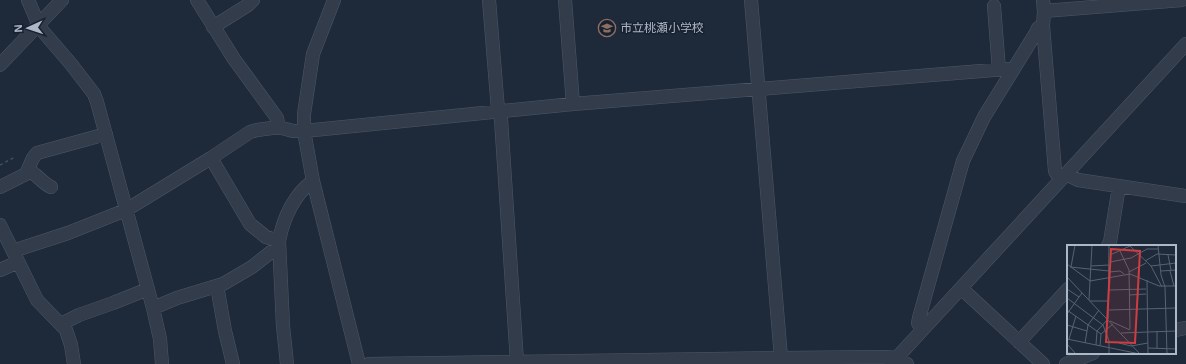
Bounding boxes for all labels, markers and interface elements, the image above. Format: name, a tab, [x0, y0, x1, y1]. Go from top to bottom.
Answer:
north arrow	[8, 8, 48, 48]
school or university icon: 市立桃瀬小学校	[597, 18, 617, 38]
place label: 市立桃瀬小学校	[620, 21, 704, 35]
text: N	[12, 24, 24, 33]
inset map	[1067, 245, 1176, 354]

